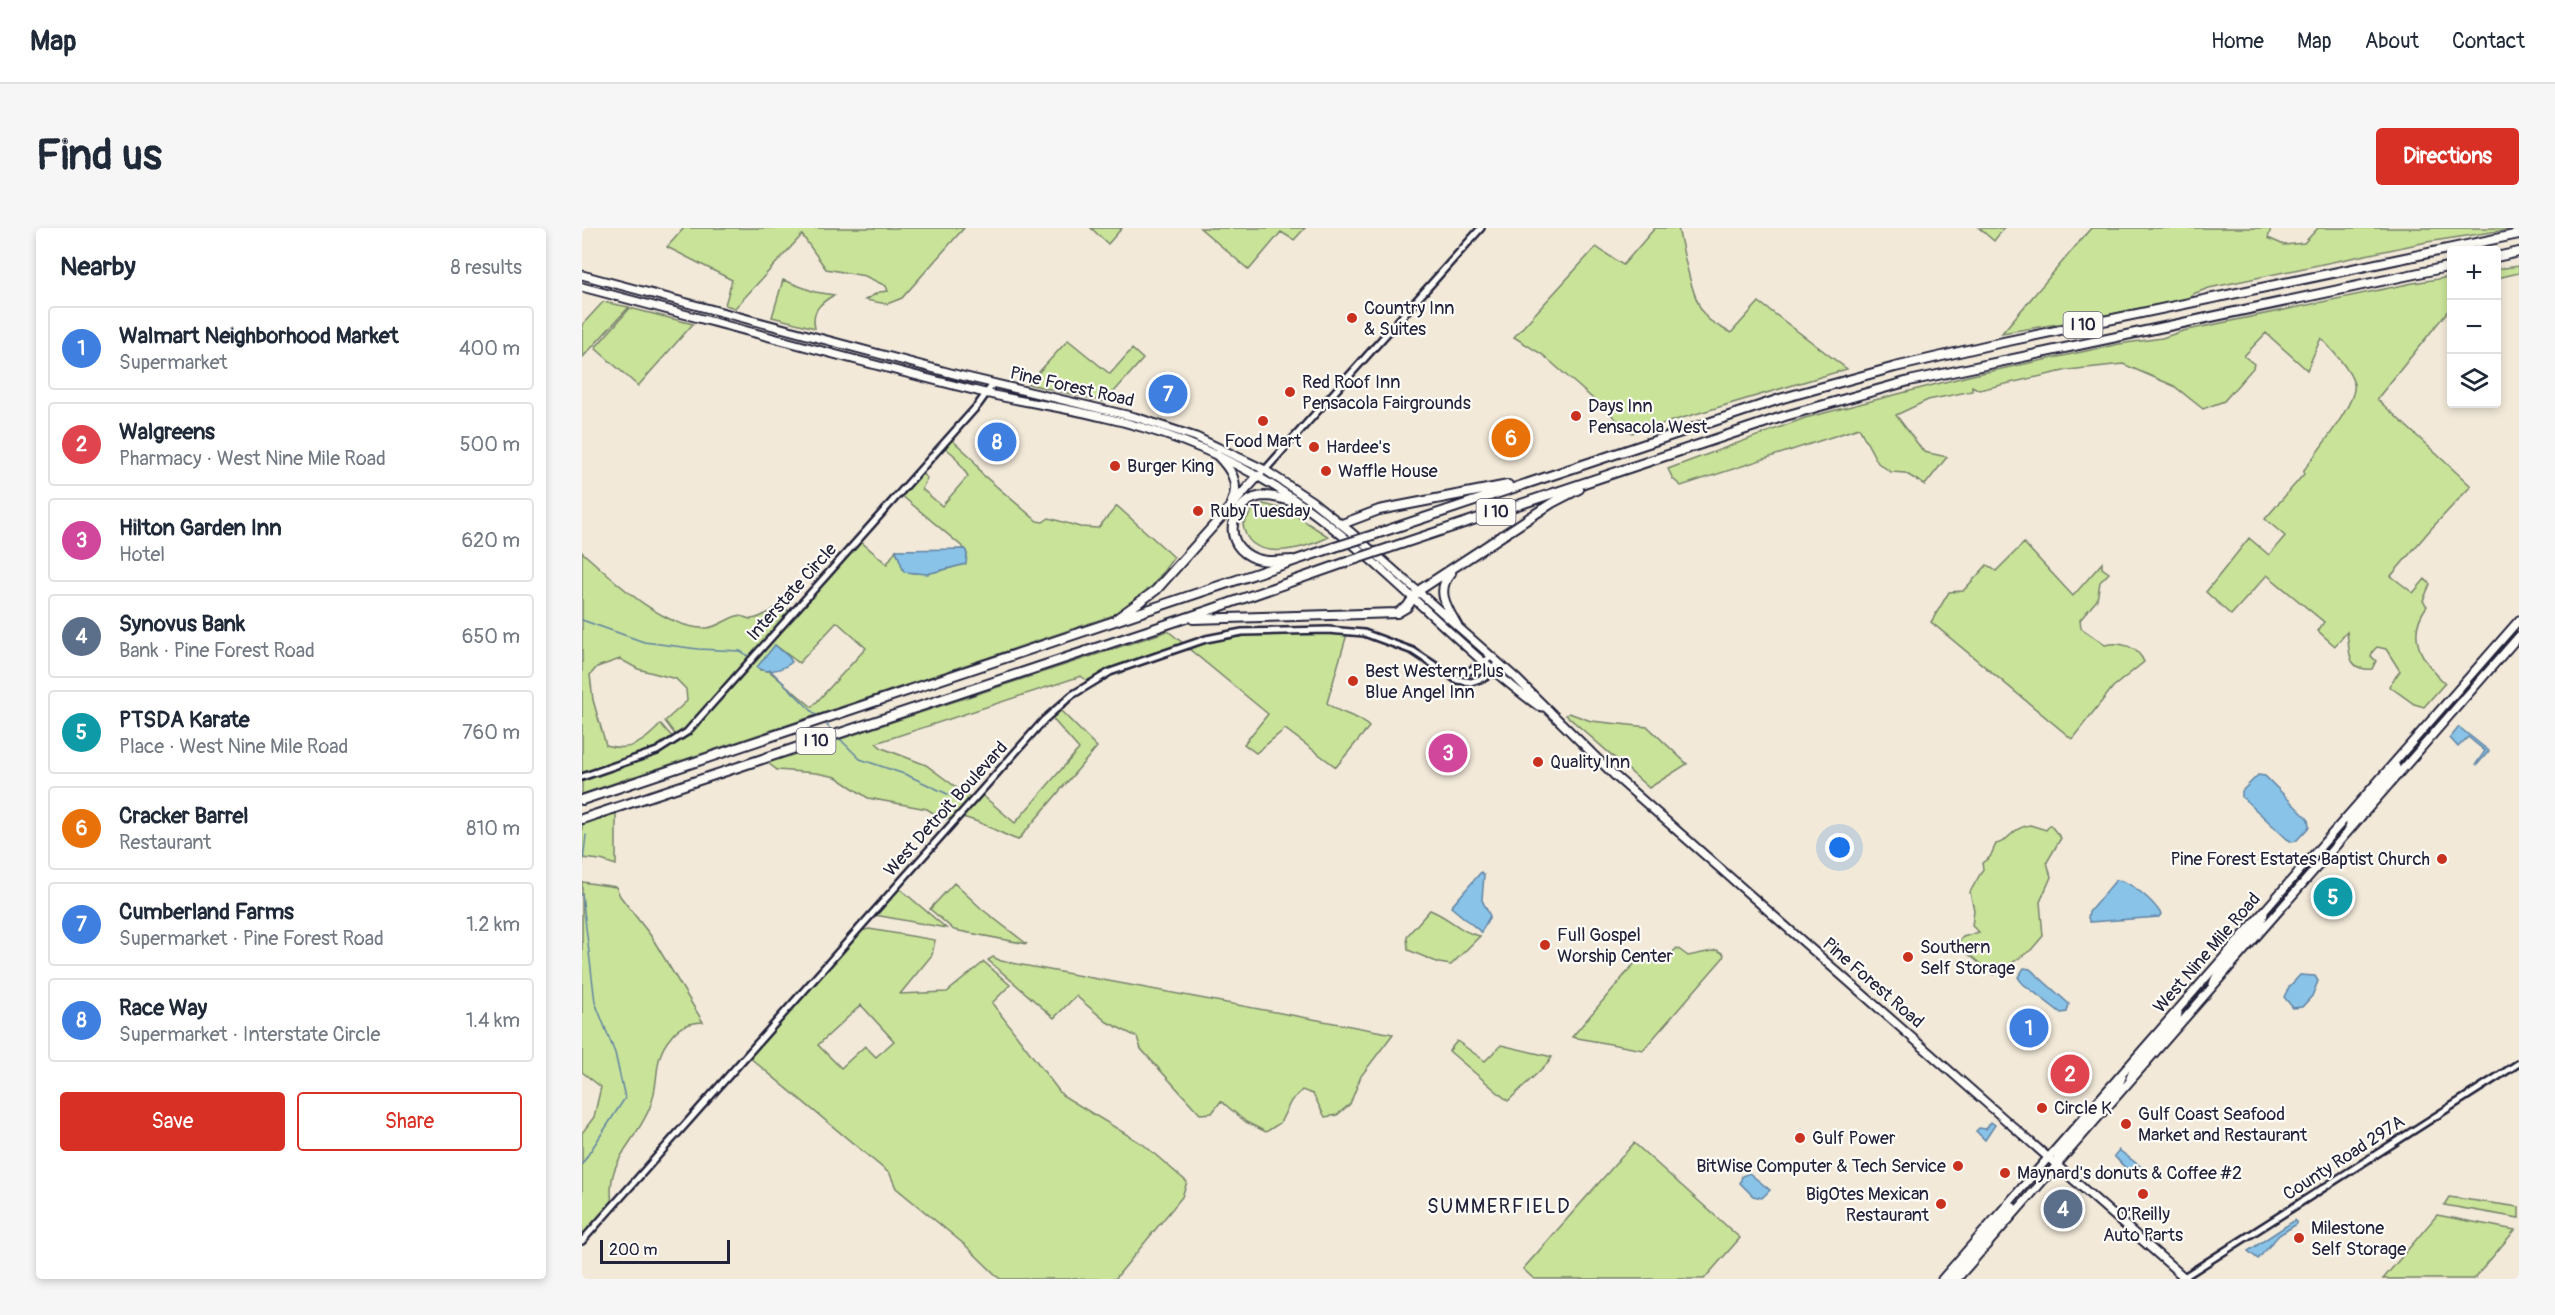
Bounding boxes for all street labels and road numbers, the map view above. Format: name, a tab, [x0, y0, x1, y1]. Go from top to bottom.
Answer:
road number: I 10	[2064, 312, 2102, 338]
street label: Pine Forest Road	[1008, 362, 1136, 412]
road number: I 10	[1476, 499, 1516, 525]
street label: Interstate Circle	[742, 538, 842, 646]
road number: I 10	[796, 728, 836, 754]
street label: West Detroit Boulevard	[879, 737, 1013, 881]
street label: West Nine Mile Road	[2148, 888, 2266, 1018]
street label: Pine Forest Road	[1818, 933, 1928, 1033]
street label: County Road 297A	[2279, 1110, 2409, 1206]

